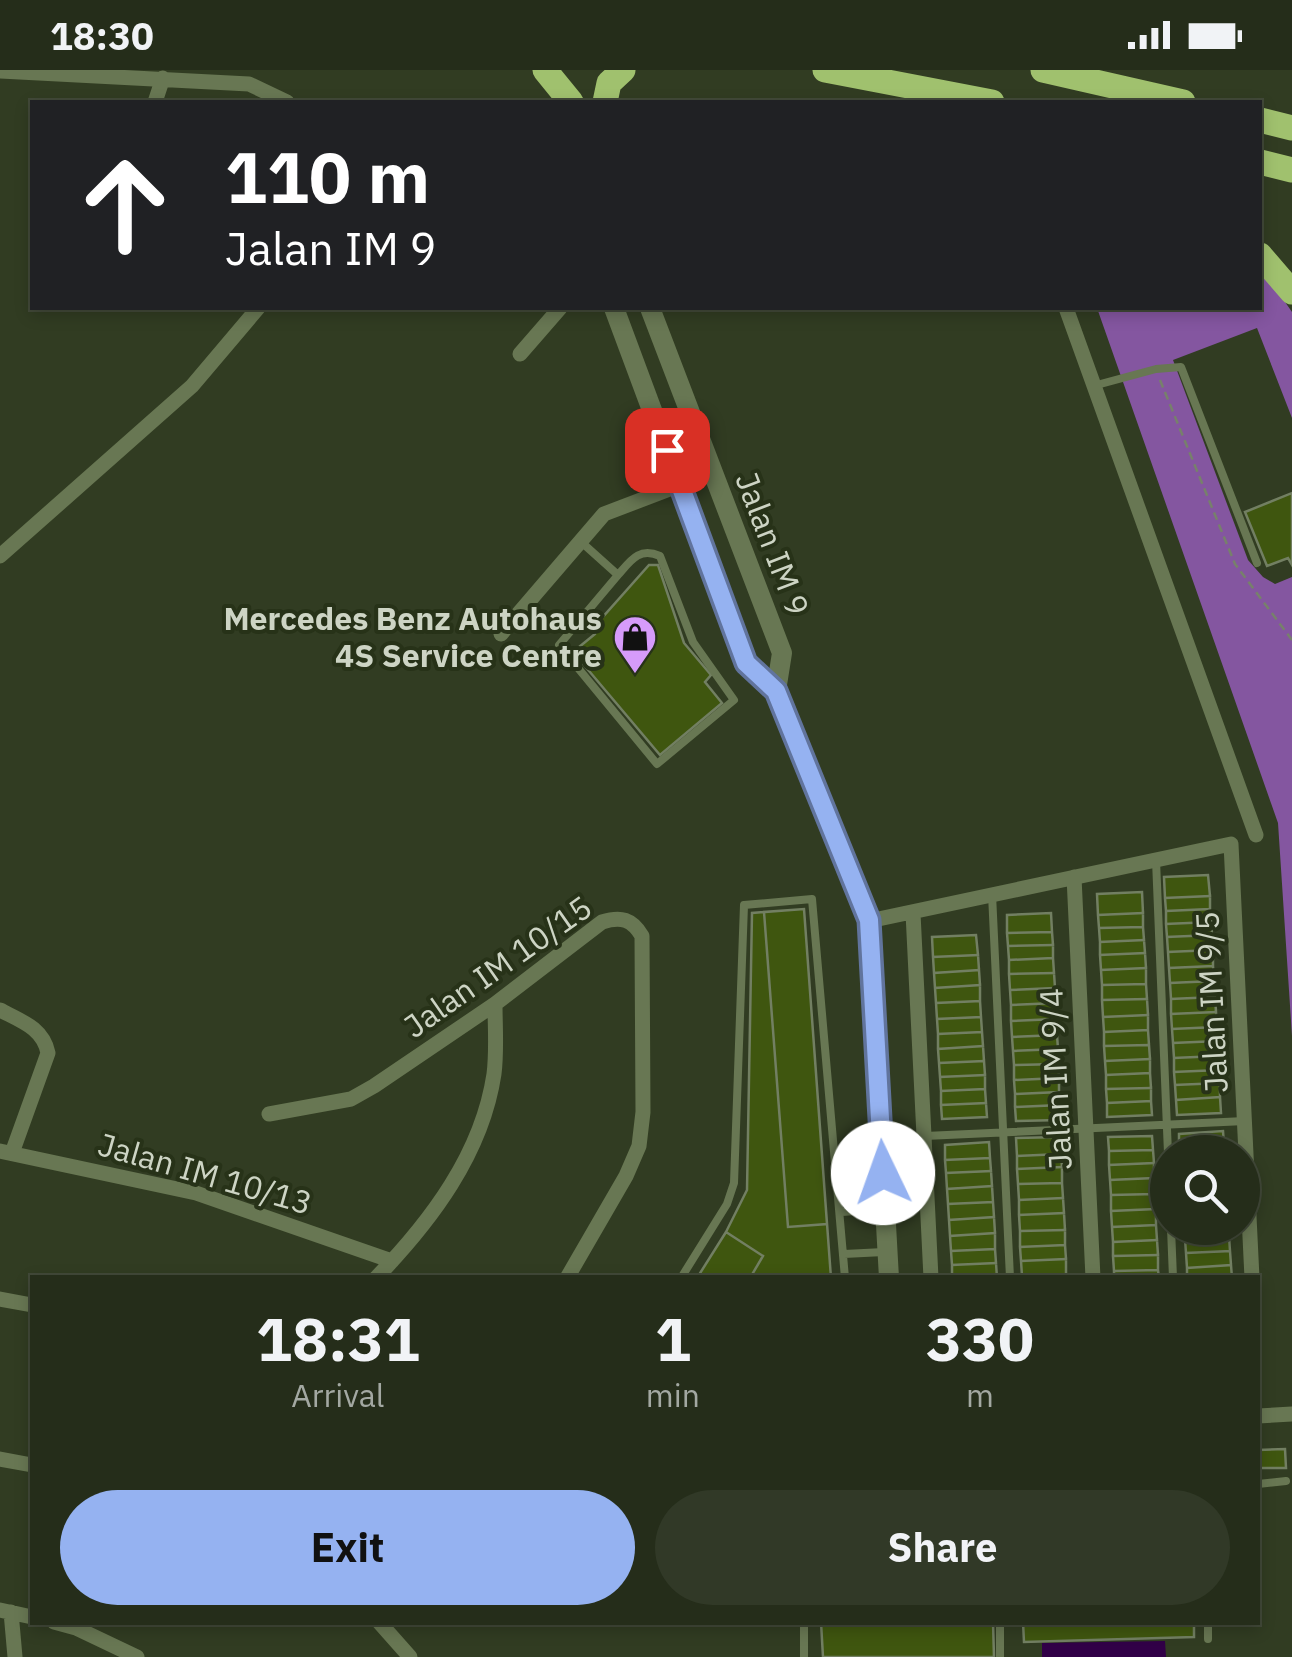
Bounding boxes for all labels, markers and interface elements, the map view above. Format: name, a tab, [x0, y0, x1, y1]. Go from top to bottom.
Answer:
text: 18:30	[50, 11, 154, 60]
text: 110 m	[225, 131, 430, 222]
icon: ahead	[60, 140, 190, 270]
text: Jalan IM 9	[225, 219, 437, 277]
pin	[625, 408, 710, 493]
icon: arrive	[640, 423, 695, 478]
street label: Jalan IM 9	[726, 466, 820, 621]
place label: Mercedes Benz Autohaus 4S Service Centre	[223, 597, 602, 676]
shop icon: Mercedes Benz Autohaus 4S Service Centre	[612, 614, 658, 675]
street label: Jalan IM 10/15	[395, 886, 600, 1047]
street label: Jalan IM 9/5	[1185, 910, 1237, 1094]
street label: Jalan IM 9/4	[1029, 987, 1081, 1171]
position arrow	[831, 1121, 935, 1225]
street label: Jalan IM 10/13	[94, 1122, 317, 1224]
map controls	[1150, 1135, 1260, 1245]
button: search	[1150, 1135, 1260, 1245]
text: 18:31	[256, 1299, 420, 1378]
text: 1	[655, 1299, 691, 1378]
text: 330	[926, 1299, 1034, 1378]
text: Arrival	[291, 1374, 385, 1416]
text: min	[646, 1374, 700, 1416]
text: m	[966, 1374, 994, 1416]
button: Exit	[60, 1490, 635, 1605]
button: Share	[655, 1490, 1230, 1605]

